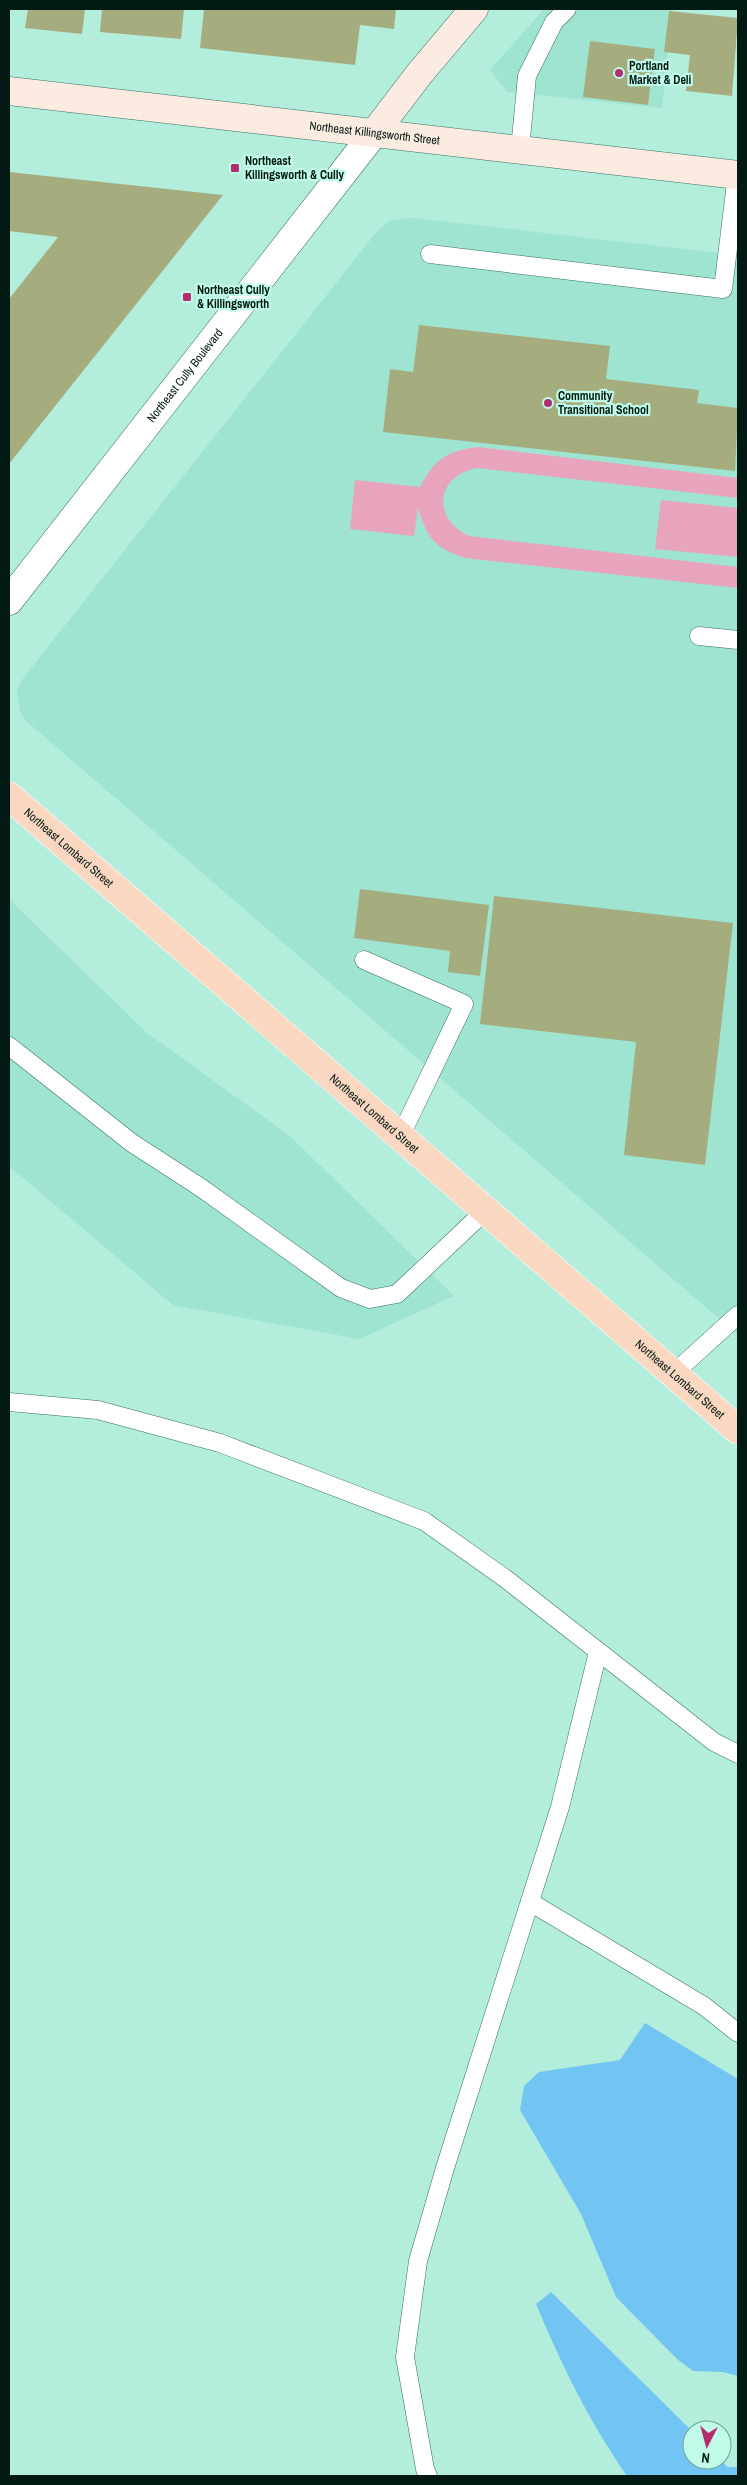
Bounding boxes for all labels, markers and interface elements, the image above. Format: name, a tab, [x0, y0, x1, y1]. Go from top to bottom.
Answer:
place label: Portland Market & Deli	[629, 58, 692, 88]
marker: Portland Market & Deli	[613, 67, 625, 79]
street label: Northeast Killingsworth Street	[309, 118, 441, 149]
place label: Northeast Killingsworth & Cully	[245, 153, 344, 183]
marker: Northeast Killingsworth & Cully	[229, 162, 241, 174]
place label: Northeast Cully & Killingsworth	[197, 282, 270, 312]
marker: Northeast Cully & Killingsworth	[181, 291, 193, 303]
street label: Northeast Cully Boulevard	[143, 325, 226, 426]
place label: Community Transitional School	[558, 388, 649, 418]
marker: Community Transitional School	[542, 397, 554, 409]
street label: Northeast Lombard Street	[21, 805, 117, 891]
street label: Northeast Lombard Street	[326, 1070, 422, 1157]
street label: Northeast Lombard Street	[632, 1336, 728, 1423]
north arrow	[682, 2420, 732, 2470]
text: N	[701, 2449, 711, 2467]

